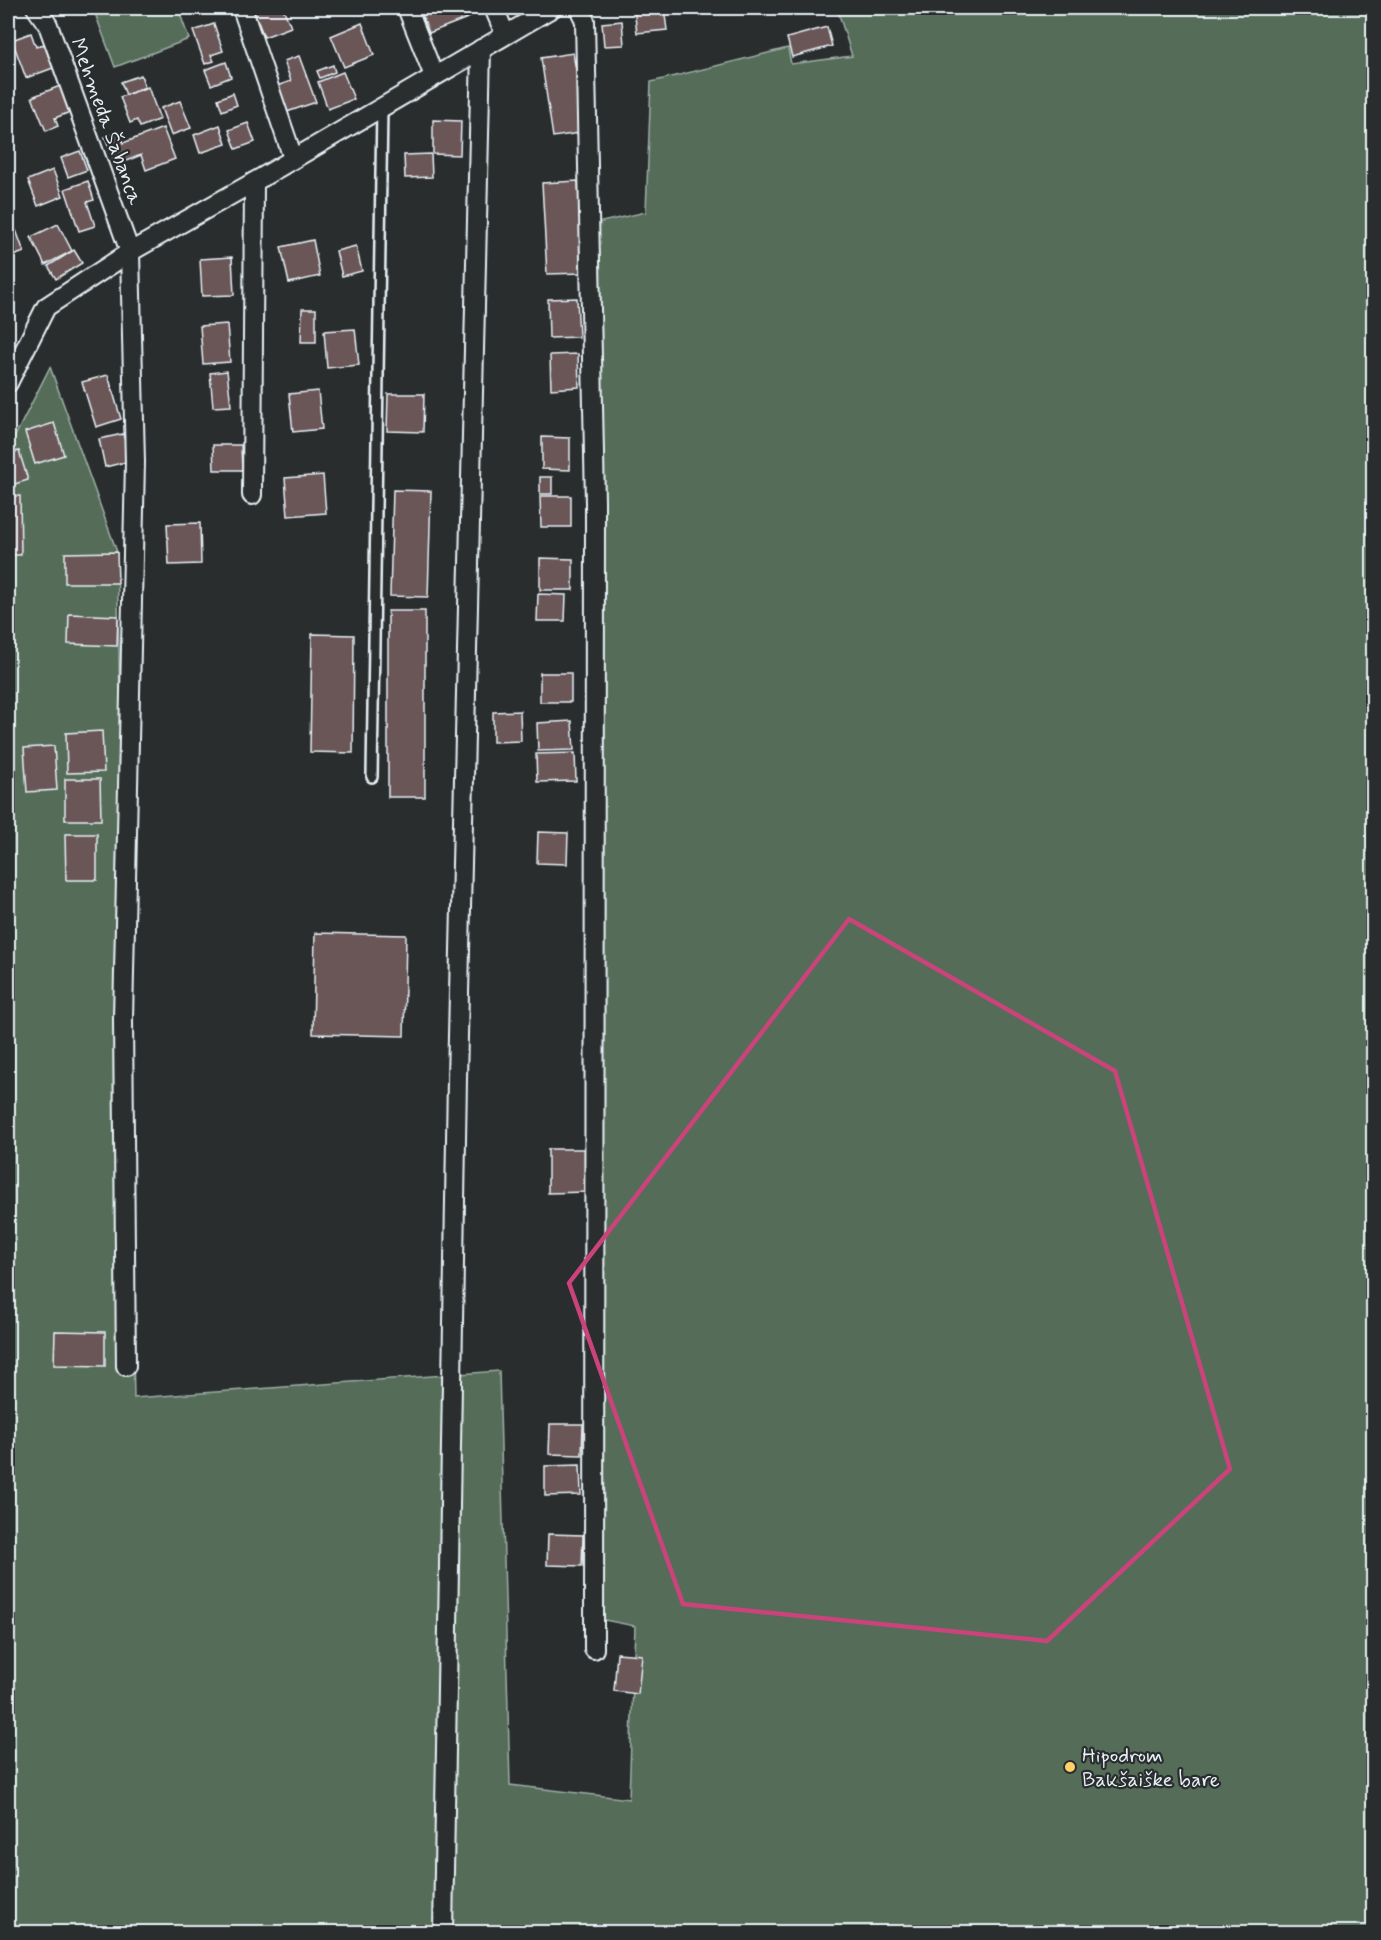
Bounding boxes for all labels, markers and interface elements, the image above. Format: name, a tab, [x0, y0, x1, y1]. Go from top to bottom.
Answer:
street label: Mehmeda Šabanca	[63, 34, 149, 209]
place label: Hipodrom Bakšaiške bare	[1082, 1742, 1220, 1794]
marker: Hipodrom Bakšaiške bare	[1063, 1760, 1077, 1774]

